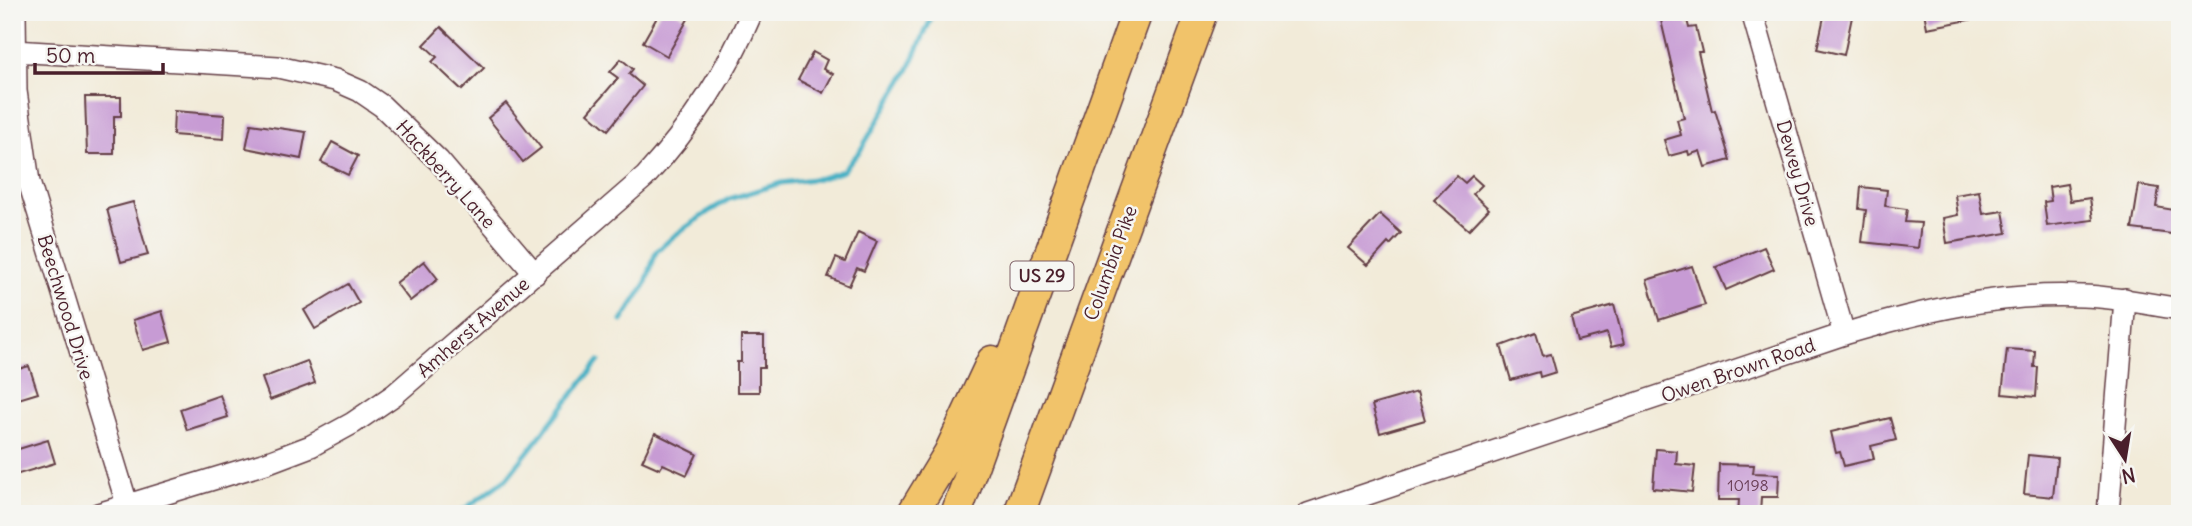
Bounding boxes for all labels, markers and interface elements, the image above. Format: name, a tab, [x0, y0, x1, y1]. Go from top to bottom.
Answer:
scale bar	[35, 32, 163, 76]
text: 50 m	[46, 42, 95, 69]
street label: Hackberry Lane	[391, 115, 501, 233]
street label: Dewey Drive	[1771, 117, 1825, 229]
street label: Columbia Pike	[1078, 202, 1142, 324]
street label: Beechwood Drive	[33, 232, 99, 382]
road number: US 29	[1010, 262, 1074, 290]
street label: Amherst Avenue	[412, 272, 534, 382]
street label: Owen Brown Road	[1658, 332, 1818, 408]
north arrow	[2090, 424, 2160, 494]
text: N	[2120, 463, 2137, 489]
house number: 10198	[1727, 475, 1769, 495]

